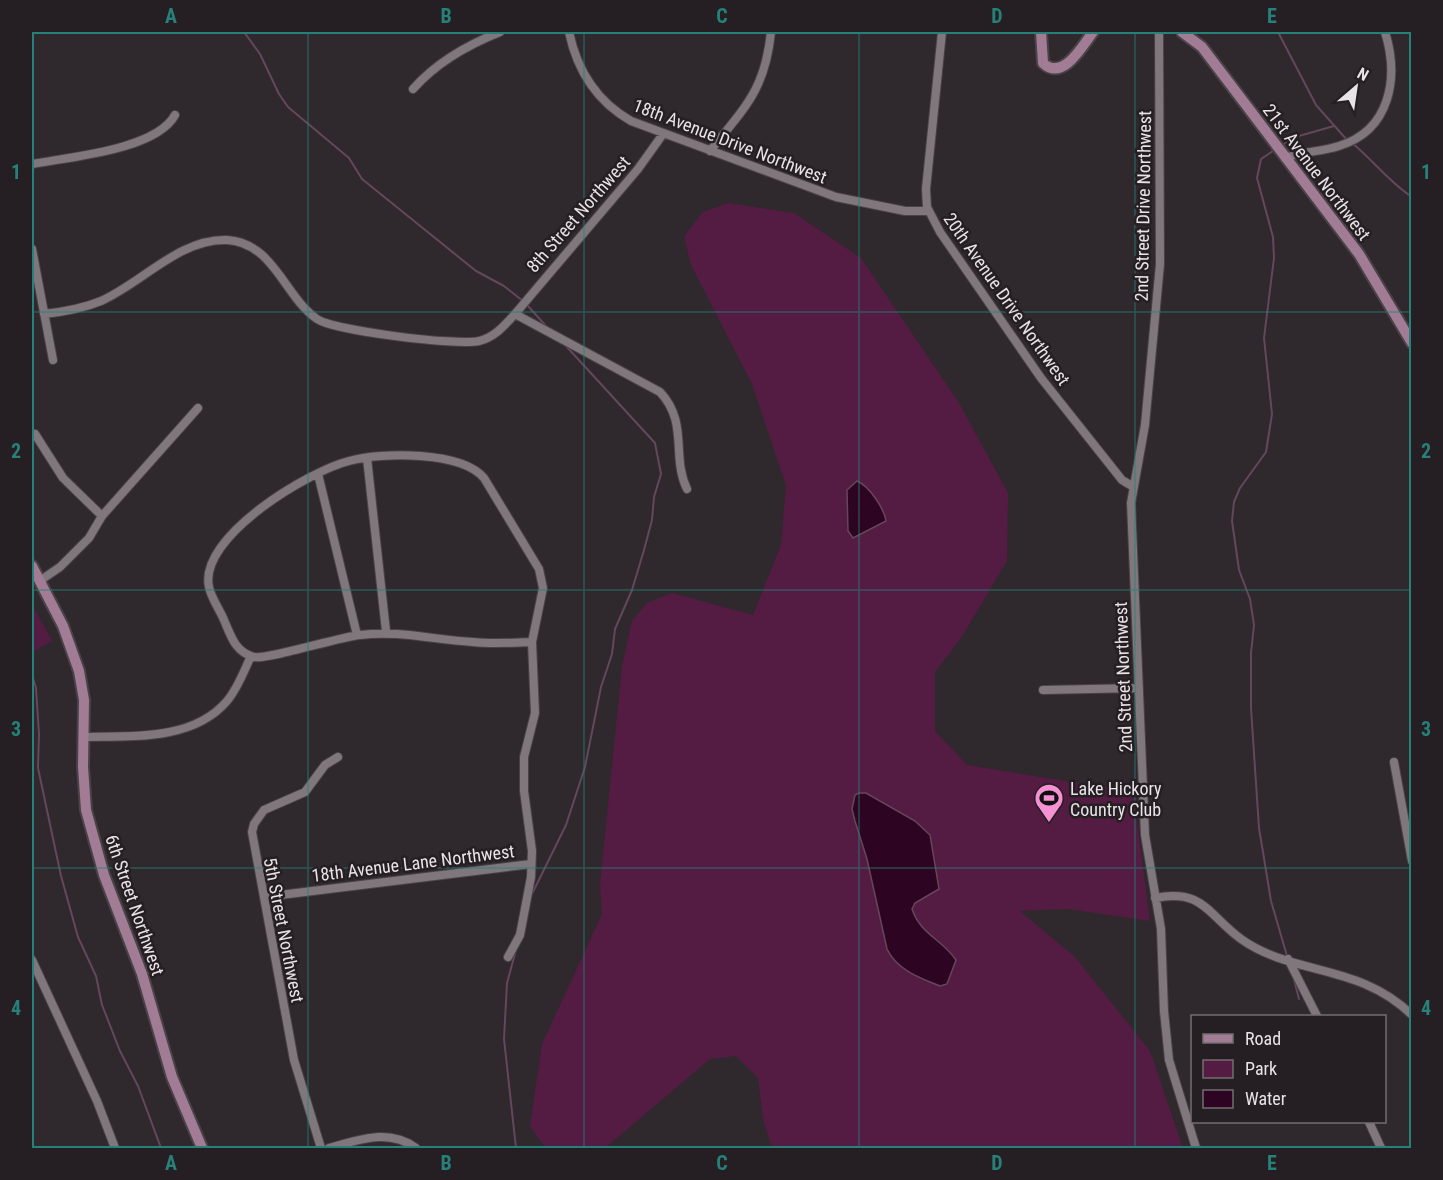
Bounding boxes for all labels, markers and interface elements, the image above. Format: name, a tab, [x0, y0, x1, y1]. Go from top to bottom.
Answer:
text: A	[165, 4, 177, 28]
text: B	[440, 4, 452, 28]
text: C	[716, 4, 728, 28]
text: D	[991, 4, 1003, 28]
text: E	[1267, 4, 1277, 28]
north arrow	[1326, 57, 1386, 117]
text: N	[1354, 64, 1372, 85]
street label: 18th Avenue Drive Northwest	[630, 94, 830, 188]
street label: 21st Avenue Northwest	[1259, 100, 1375, 244]
street label: 2nd Street Drive Northwest	[1131, 110, 1155, 302]
street label: 8th Street Northwest	[522, 152, 634, 276]
text: 1	[11, 160, 21, 184]
text: 1	[1421, 160, 1431, 184]
street label: 20th Avenue Drive Northwest	[939, 209, 1075, 389]
text: 2	[11, 439, 21, 463]
text: 2	[1421, 439, 1431, 463]
street label: 2nd Street Northwest	[1110, 601, 1136, 753]
text: 3	[11, 717, 21, 741]
text: 3	[1421, 717, 1431, 741]
place label: Lake Hickory Country Club	[1070, 778, 1162, 820]
sports icon: Lake Hickory Country Club	[1033, 782, 1065, 824]
street label: 6th Street Northwest	[101, 832, 169, 978]
street label: 18th Avenue Lane Northwest	[310, 840, 516, 886]
street label: 5th Street Northwest	[260, 856, 308, 1004]
text: 4	[11, 996, 21, 1020]
text: 4	[1421, 996, 1431, 1020]
legend	[1191, 1015, 1386, 1123]
text: Road	[1245, 1028, 1281, 1049]
text: Park	[1245, 1058, 1277, 1079]
text: Water	[1245, 1088, 1287, 1109]
text: A	[165, 1151, 177, 1175]
text: B	[440, 1151, 452, 1175]
text: C	[716, 1151, 728, 1175]
text: D	[991, 1151, 1003, 1175]
text: E	[1267, 1151, 1277, 1175]

